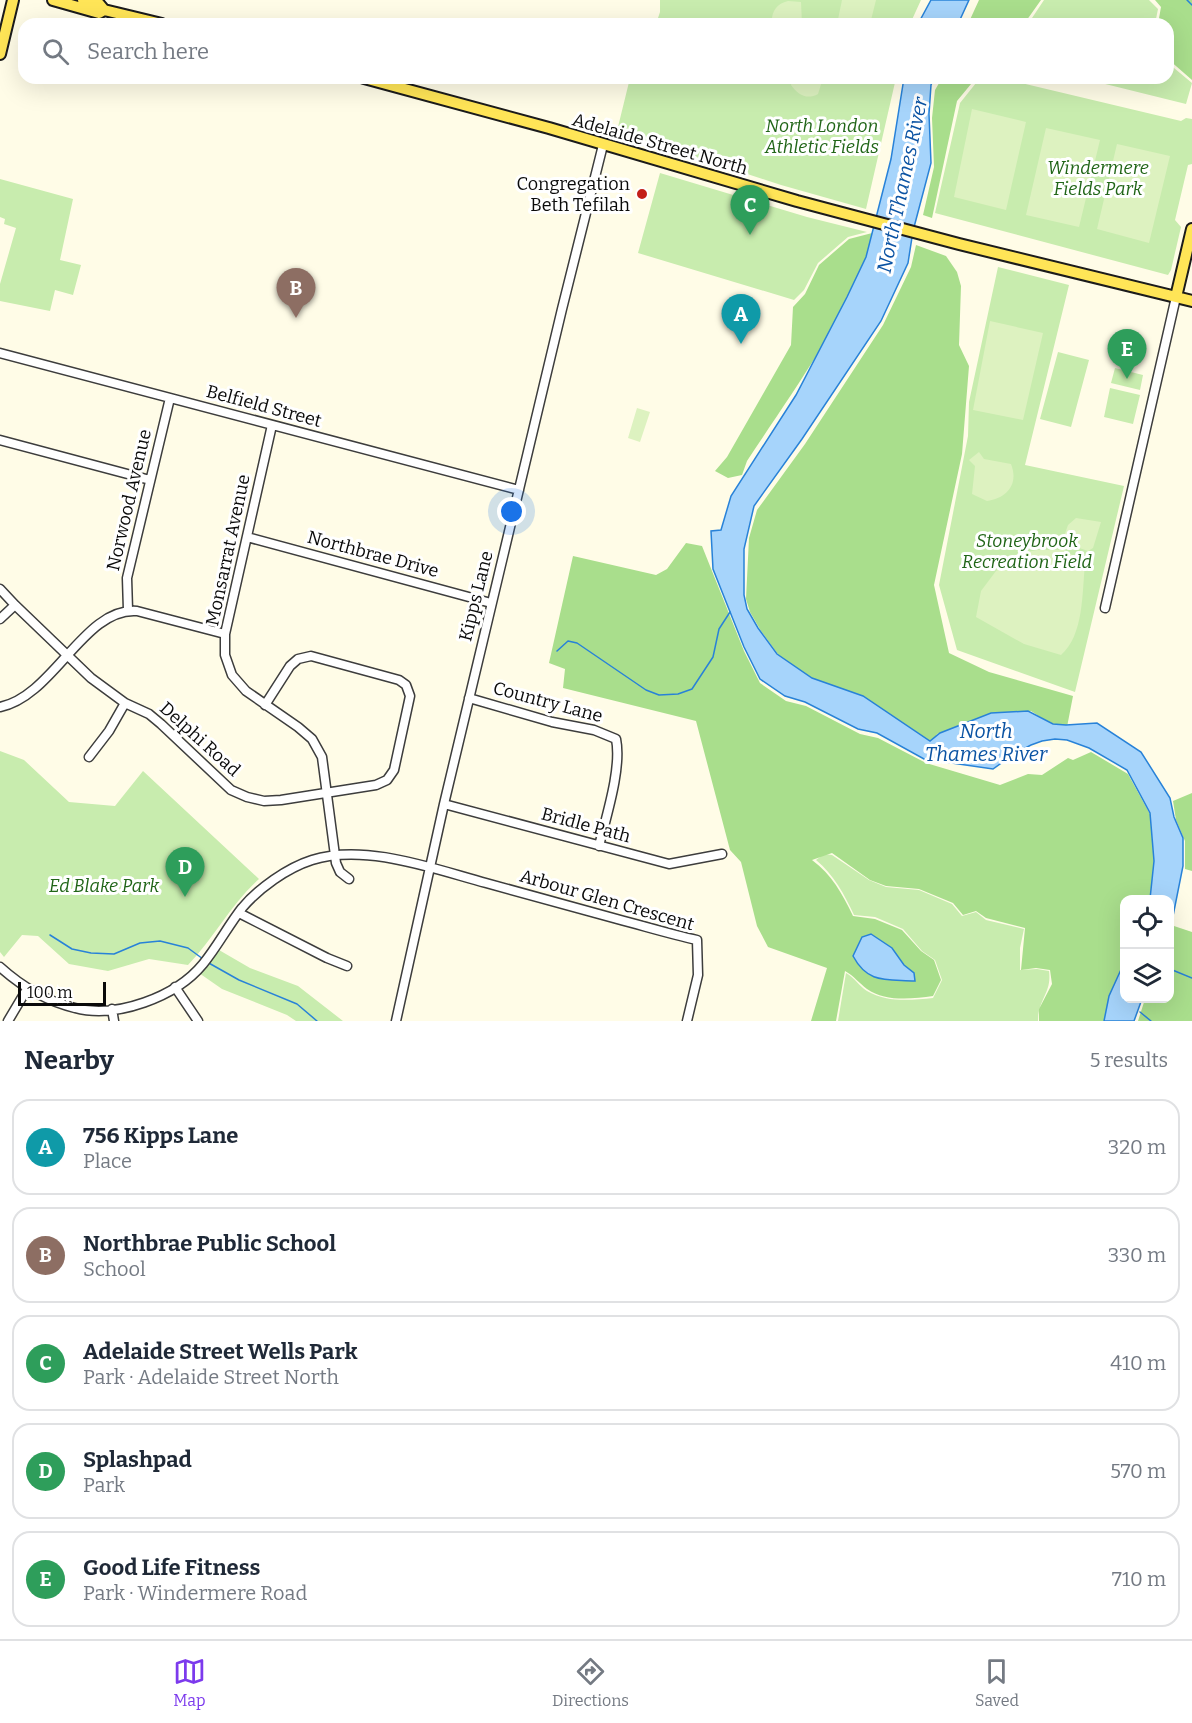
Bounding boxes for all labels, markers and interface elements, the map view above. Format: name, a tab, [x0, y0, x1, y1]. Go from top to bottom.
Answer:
search box	[18, 18, 1174, 84]
icon: search	[39, 35, 72, 68]
text: Search here	[87, 38, 209, 65]
water label: North Thames River	[872, 94, 933, 275]
street label: Adelaide Street North	[570, 108, 750, 180]
park label: North London Athletic Fields	[764, 115, 879, 158]
park label: Windermere Fields Park	[1047, 157, 1149, 200]
place label: Congregation Beth Tefilah	[517, 173, 631, 216]
pin: C	[730, 186, 770, 235]
marker: Congregation Beth Tefilah	[635, 187, 649, 201]
pin: B	[276, 268, 316, 318]
pin: A	[722, 294, 760, 344]
pin: E	[1108, 330, 1146, 379]
street label: Belfield Street	[204, 380, 324, 432]
street label: Norwood Avenue	[102, 427, 156, 573]
street label: Monsarrat Avenue	[201, 472, 255, 628]
your location	[497, 497, 526, 526]
street label: Northbrae Drive	[305, 526, 441, 582]
park label: Stoneybrook Recreation Field	[962, 530, 1093, 573]
street label: Kipps Lane	[454, 549, 498, 643]
street label: Country Lane	[491, 677, 605, 727]
street label: Delphi Road	[155, 697, 245, 781]
water label: North Thames River	[925, 719, 1048, 766]
street label: Bridle Path	[539, 803, 633, 847]
pin: D	[166, 848, 204, 897]
street label: Arbour Glen Crescent	[517, 865, 697, 936]
park label: Ed Blake Park	[49, 875, 159, 897]
map controls	[1120, 895, 1174, 1003]
button: locate	[1120, 895, 1174, 949]
button: layers	[1120, 949, 1174, 1003]
scale bar	[18, 979, 106, 1007]
text: 100 m	[27, 983, 72, 1002]
text: Nearby	[24, 1045, 114, 1076]
text: 5 results	[1090, 1048, 1168, 1072]
text: 756 Kipps Lane	[83, 1122, 238, 1149]
text: A	[38, 1135, 53, 1159]
text: 320 m	[1108, 1135, 1166, 1159]
text: Place	[83, 1149, 132, 1173]
text: Northbrae Public School	[83, 1230, 336, 1257]
text: B	[39, 1243, 52, 1267]
text: 330 m	[1108, 1243, 1166, 1267]
text: School	[83, 1257, 146, 1281]
text: Adelaide Street Wells Park	[83, 1338, 358, 1365]
text: C	[39, 1351, 52, 1375]
text: 410 m	[1110, 1351, 1166, 1375]
text: Park · Adelaide Street North	[83, 1365, 339, 1389]
text: Splashpad	[83, 1446, 192, 1473]
text: D	[38, 1459, 53, 1483]
text: 570 m	[1110, 1459, 1166, 1483]
text: Park	[83, 1473, 125, 1497]
text: Good Life Fitness	[83, 1554, 260, 1581]
text: E	[39, 1567, 52, 1591]
text: 710 m	[1112, 1567, 1166, 1591]
text: Park · Windermere Road	[83, 1581, 307, 1605]
tab: Map	[173, 1655, 206, 1710]
tab: Directions	[552, 1655, 629, 1710]
tab: Saved	[975, 1655, 1019, 1710]

